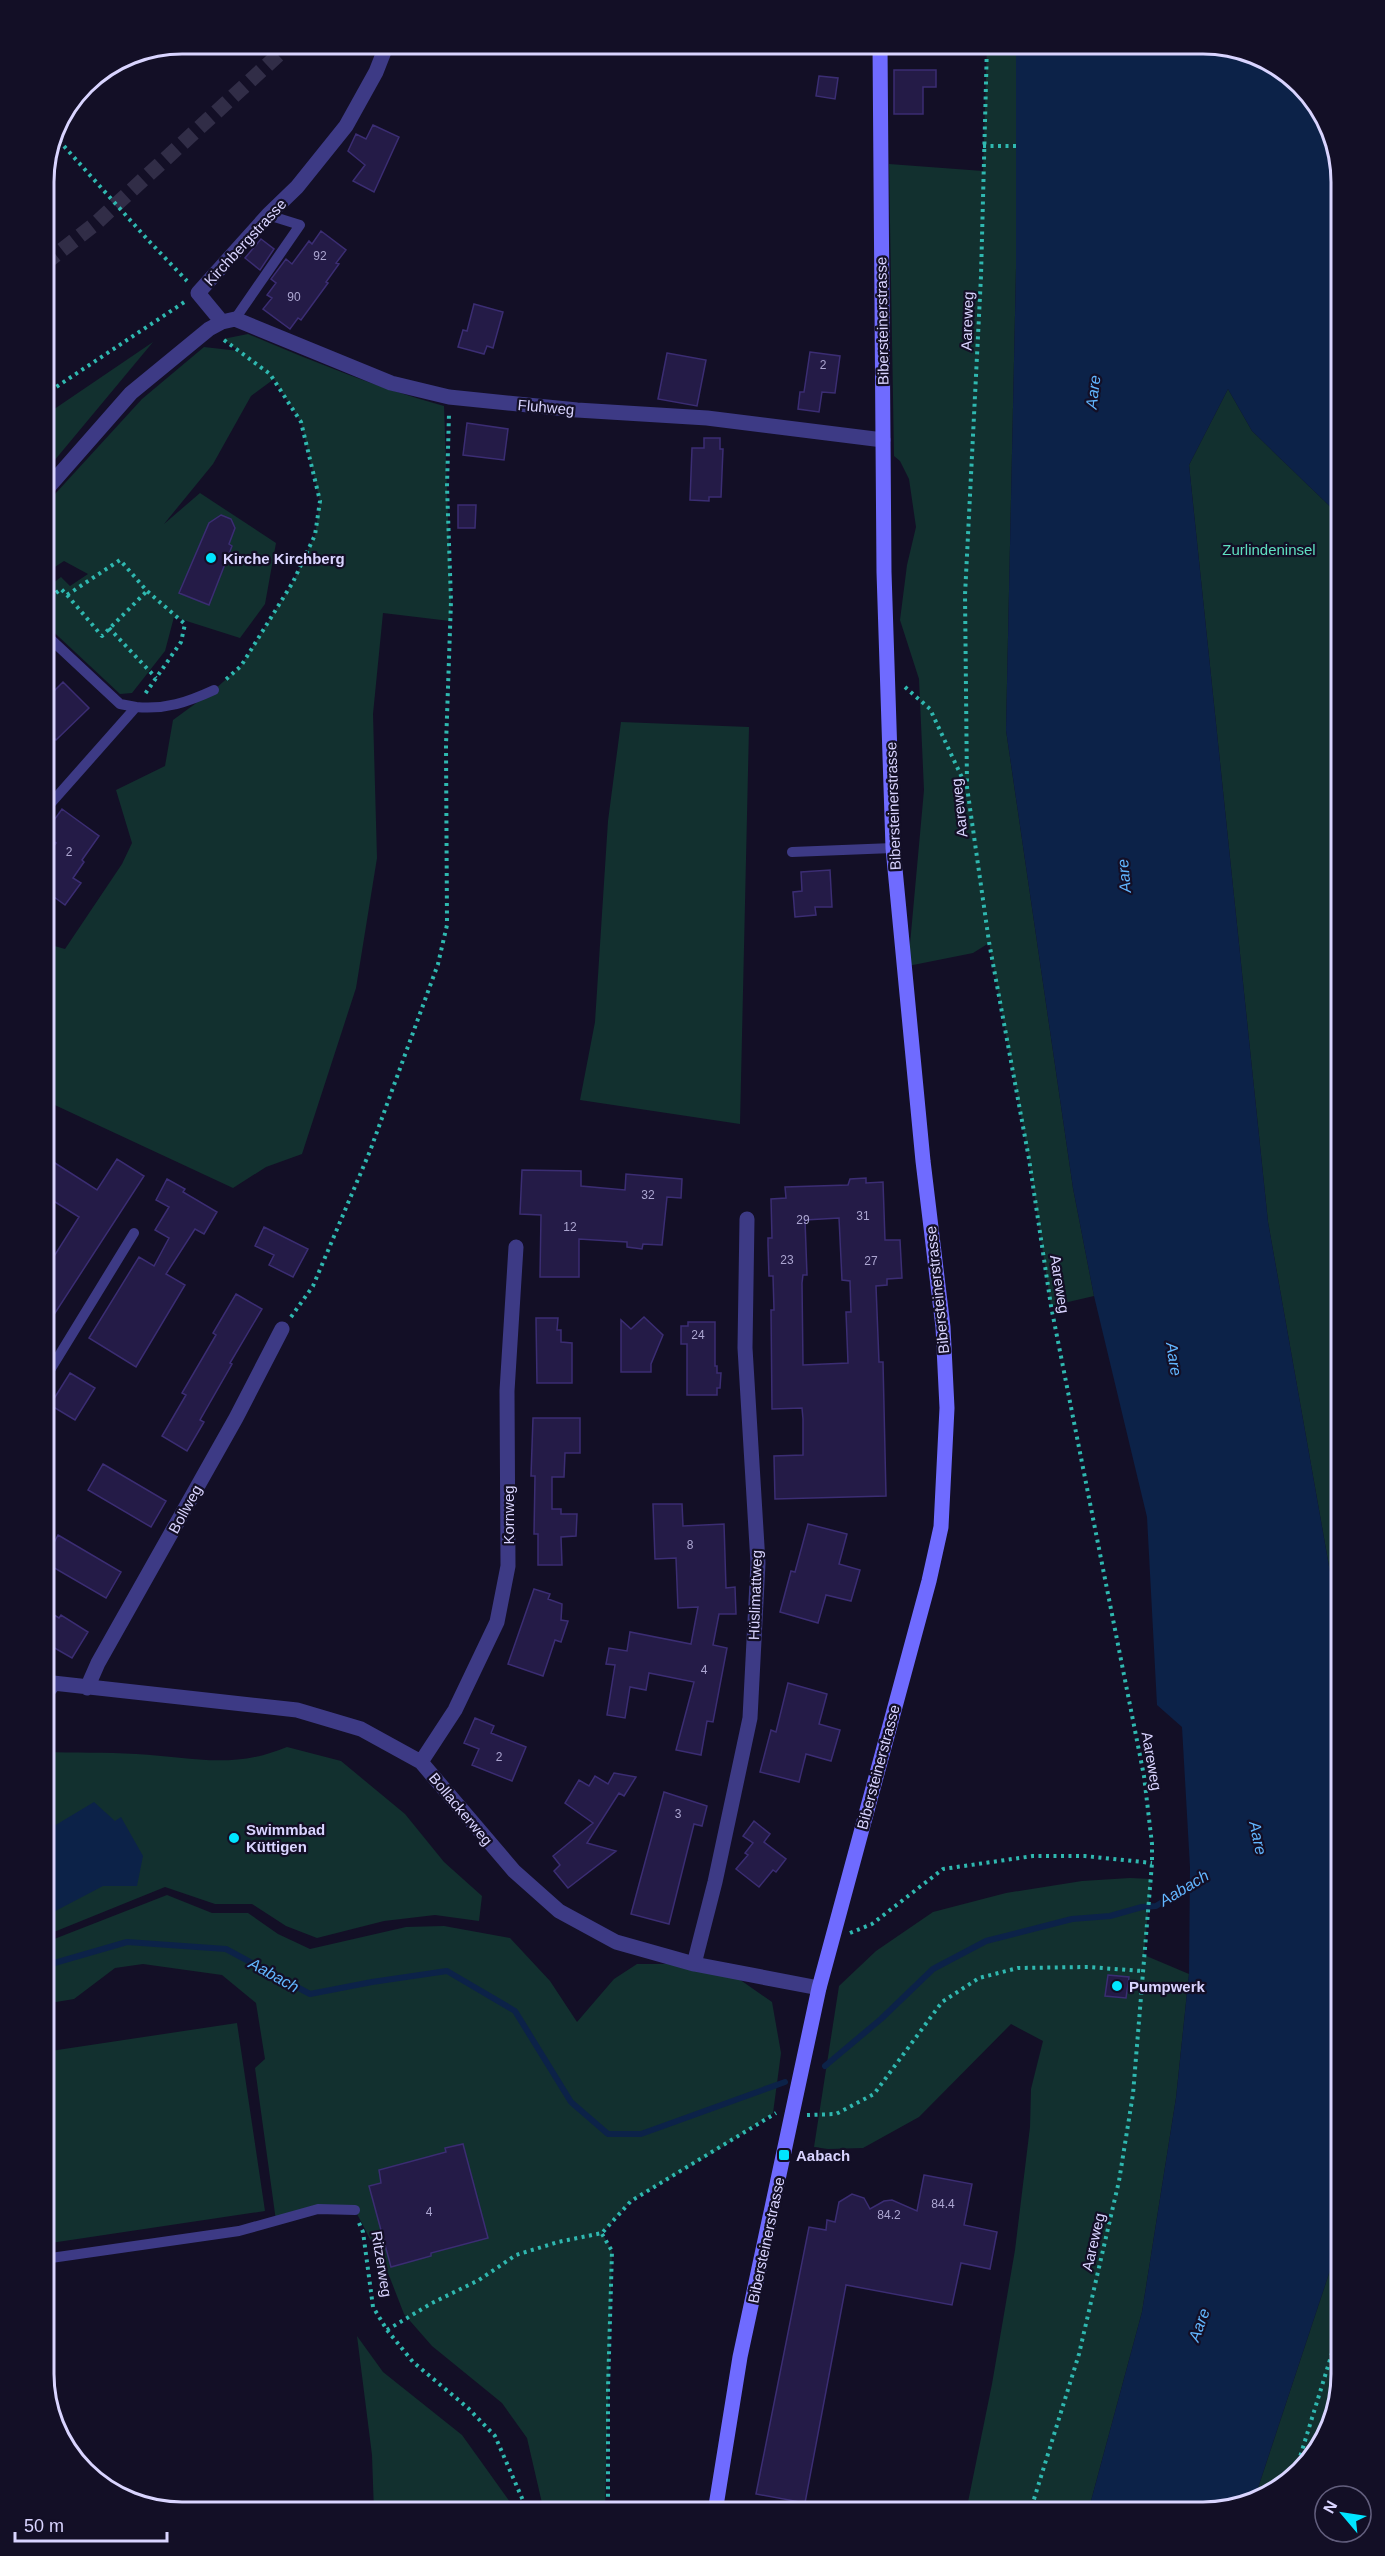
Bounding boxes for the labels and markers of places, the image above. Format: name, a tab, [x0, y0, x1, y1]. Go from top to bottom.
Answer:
place label: Kirche Kirchberg	[223, 550, 345, 567]
marker: Kirche Kirchberg	[204, 551, 218, 565]
place label: Swimmbad Küttigen	[246, 1821, 325, 1855]
marker: Swimmbad Küttigen	[227, 1831, 241, 1845]
place label: Pumpwerk	[1129, 1978, 1206, 1995]
marker: Pumpwerk	[1110, 1979, 1124, 1993]
place label: Aabach	[796, 2147, 850, 2164]
marker: Aabach	[777, 2148, 791, 2162]

